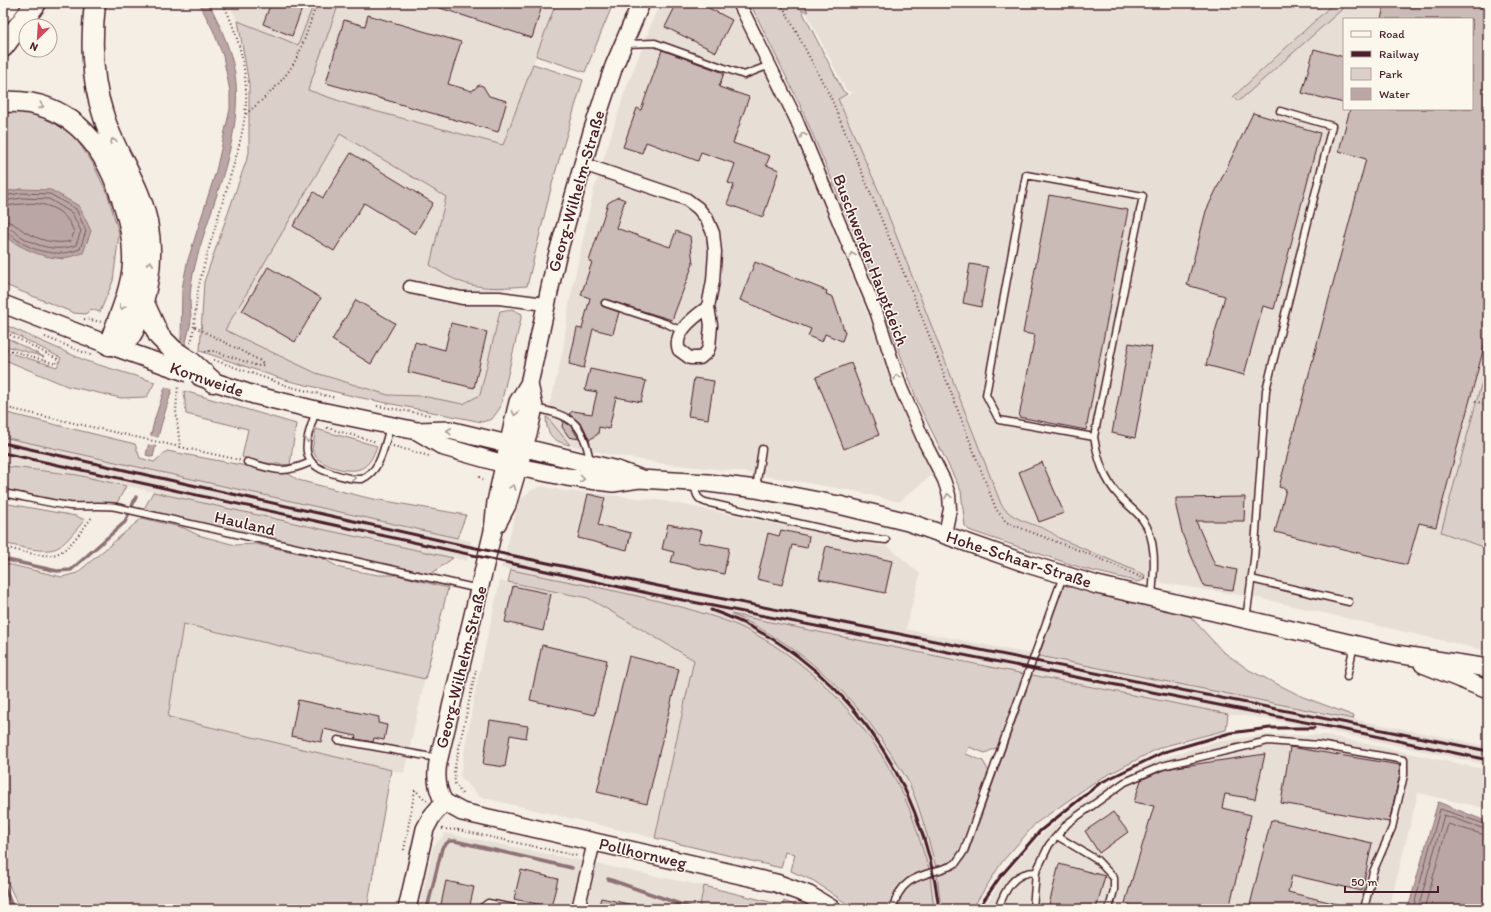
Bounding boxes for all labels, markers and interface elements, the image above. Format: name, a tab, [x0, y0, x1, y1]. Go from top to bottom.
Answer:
north arrow	[18, 18, 58, 58]
legend	[1343, 18, 1473, 110]
text: Road	[1379, 27, 1405, 41]
text: N	[28, 39, 40, 54]
text: Railway	[1379, 47, 1419, 61]
text: Park	[1379, 67, 1403, 81]
text: Water	[1379, 87, 1410, 101]
one-way arrow	[38, 101, 45, 110]
street label: Georg-Wilhelm-Straße	[543, 108, 609, 274]
one-way arrow	[799, 131, 807, 138]
one-way arrow	[110, 137, 118, 145]
street label: Buschwerder Hauptdeich	[829, 171, 913, 349]
one-way arrow	[849, 251, 857, 258]
one-way arrow	[146, 260, 155, 266]
one-way arrow	[119, 304, 127, 311]
street label: Kornweide	[168, 357, 246, 401]
one-way arrow	[894, 373, 902, 380]
one-way arrow	[512, 409, 520, 416]
one-way arrow	[446, 427, 452, 436]
one-way arrow	[304, 437, 313, 443]
one-way arrow	[350, 473, 356, 482]
one-way arrow	[579, 474, 585, 483]
one-way arrow	[508, 484, 516, 491]
one-way arrow	[944, 493, 953, 499]
street label: Hauland	[213, 506, 278, 540]
street label: Hohe-Schaar-Straße	[944, 526, 1094, 592]
street label: Georg-Wilhelm-Straße	[431, 583, 491, 751]
street label: Pollhornweg	[597, 833, 689, 873]
scale bar	[1345, 868, 1438, 894]
text: 50 m	[1351, 875, 1377, 889]

